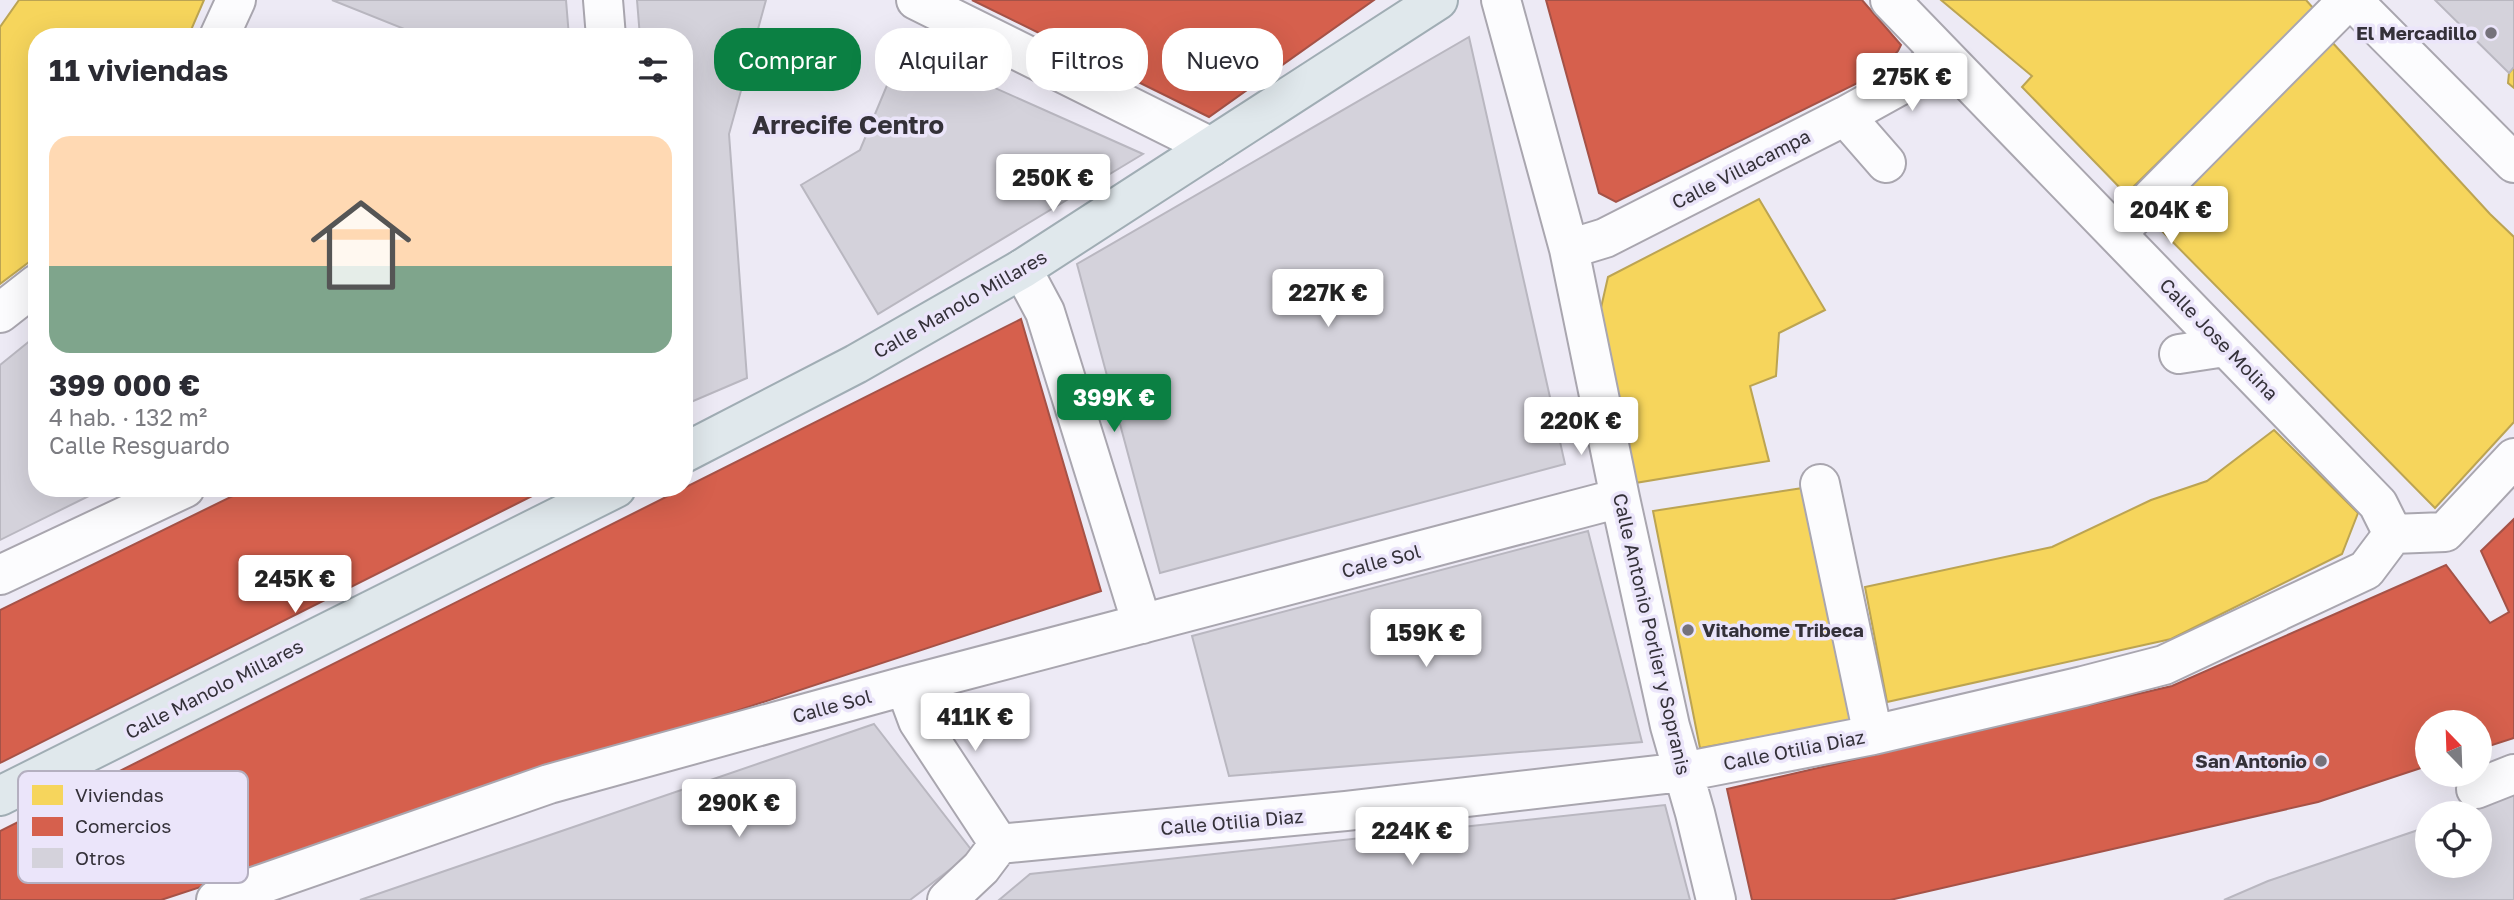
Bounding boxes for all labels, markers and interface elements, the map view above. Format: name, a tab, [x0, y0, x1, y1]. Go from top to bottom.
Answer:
place label: El Mercadillo	[2356, 21, 2477, 44]
marker: El Mercadillo	[2483, 25, 2499, 41]
chip: Comprar	[714, 28, 861, 91]
chip: Alquilar	[875, 28, 1012, 91]
chip: Filtros	[1026, 28, 1148, 91]
chip: Nuevo	[1162, 28, 1283, 91]
icon: filters	[634, 51, 672, 89]
text: 11 viviendas	[49, 52, 228, 88]
pin: 275K €	[1855, 54, 1969, 113]
text: 275K €	[1872, 62, 1952, 90]
district label: Arrecife Centro	[752, 109, 944, 140]
street label: Calle Villacampa	[1668, 124, 1814, 213]
pin: 250K €	[996, 154, 1110, 214]
text: 250K €	[1012, 163, 1094, 191]
icon: home	[298, 182, 424, 308]
pin: 204K €	[2114, 187, 2228, 246]
text: 204K €	[2130, 195, 2212, 223]
street label: Calle Manolo Millares	[869, 245, 1050, 363]
pin: 227K €	[1271, 270, 1385, 329]
street label: Calle Jose Molina	[2155, 273, 2283, 404]
text: 227K €	[1288, 278, 1368, 306]
text: 399 000 €	[49, 367, 200, 403]
pin: 399K €	[1057, 374, 1171, 434]
text: 399K €	[1073, 383, 1155, 411]
pin: 220K €	[1524, 398, 1638, 457]
text: 4 hab. · 132 m²	[49, 403, 207, 431]
text: 220K €	[1540, 406, 1622, 434]
text: Calle Resguardo	[49, 431, 230, 459]
street label: Calle Antonio Porlier y Sopranis	[1609, 491, 1696, 777]
street label: Calle Sol	[1339, 539, 1423, 582]
pin: 245K €	[238, 556, 352, 615]
text: 245K €	[254, 564, 336, 592]
pin: 159K €	[1369, 610, 1483, 669]
text: 159K €	[1386, 618, 1466, 646]
place label: Vitahome Tribeca	[1702, 618, 1864, 641]
marker: Vitahome Tribeca	[1680, 622, 1696, 638]
street label: Calle Manolo Millares	[121, 634, 306, 743]
street label: Calle Sol	[790, 684, 874, 727]
pin: 411K €	[918, 694, 1032, 753]
text: 411K €	[937, 702, 1013, 730]
north arrow	[2415, 710, 2492, 788]
map controls	[2415, 710, 2492, 878]
street label: Calle Otilia Diaz	[1721, 725, 1867, 775]
place label: San Antonio	[2195, 749, 2307, 772]
marker: San Antonio	[2313, 753, 2329, 769]
legend	[18, 771, 248, 883]
pin: 290K €	[682, 780, 796, 839]
text: Viviendas	[75, 783, 164, 806]
text: 290K €	[698, 788, 780, 816]
button: locate	[2415, 801, 2492, 878]
street label: Calle Otilia Diaz	[1159, 804, 1304, 839]
pin: 224K €	[1355, 808, 1469, 867]
text: Comercios	[75, 814, 171, 837]
text: 224K €	[1371, 816, 1453, 844]
text: Otros	[75, 846, 125, 869]

